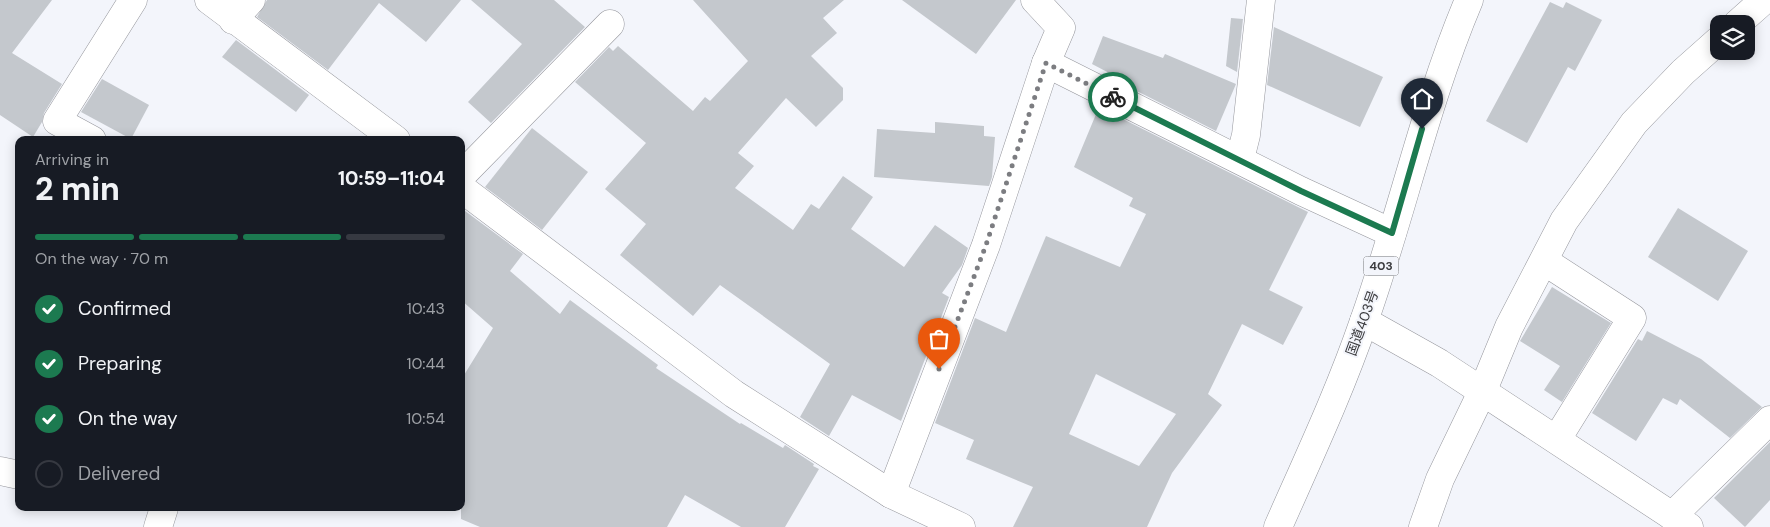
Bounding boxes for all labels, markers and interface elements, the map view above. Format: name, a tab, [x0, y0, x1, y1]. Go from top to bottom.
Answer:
map controls	[1710, 15, 1755, 60]
button: layers	[1710, 15, 1755, 60]
courier	[1088, 72, 1138, 122]
pin	[1401, 78, 1443, 129]
icon: bike	[1099, 83, 1127, 111]
icon: home	[1408, 85, 1436, 113]
text: Arriving in	[35, 149, 109, 170]
text: 10:59–11:04	[338, 166, 445, 191]
text: 2 min	[35, 168, 120, 210]
text: On the way · 70 m	[35, 248, 168, 269]
road number: 403	[1364, 256, 1398, 276]
street label: 国道403号	[1342, 288, 1382, 358]
icon: check	[35, 295, 63, 323]
text: Confirmed	[78, 296, 171, 321]
text: 10:43	[407, 298, 445, 319]
pin	[918, 318, 960, 369]
icon: bag	[925, 325, 953, 353]
icon: check	[35, 350, 63, 378]
text: Preparing	[78, 351, 162, 376]
text: 10:44	[406, 353, 445, 374]
icon: check	[35, 405, 63, 433]
text: On the way	[78, 406, 178, 431]
text: 10:54	[406, 408, 445, 429]
text: Delivered	[78, 461, 160, 486]

